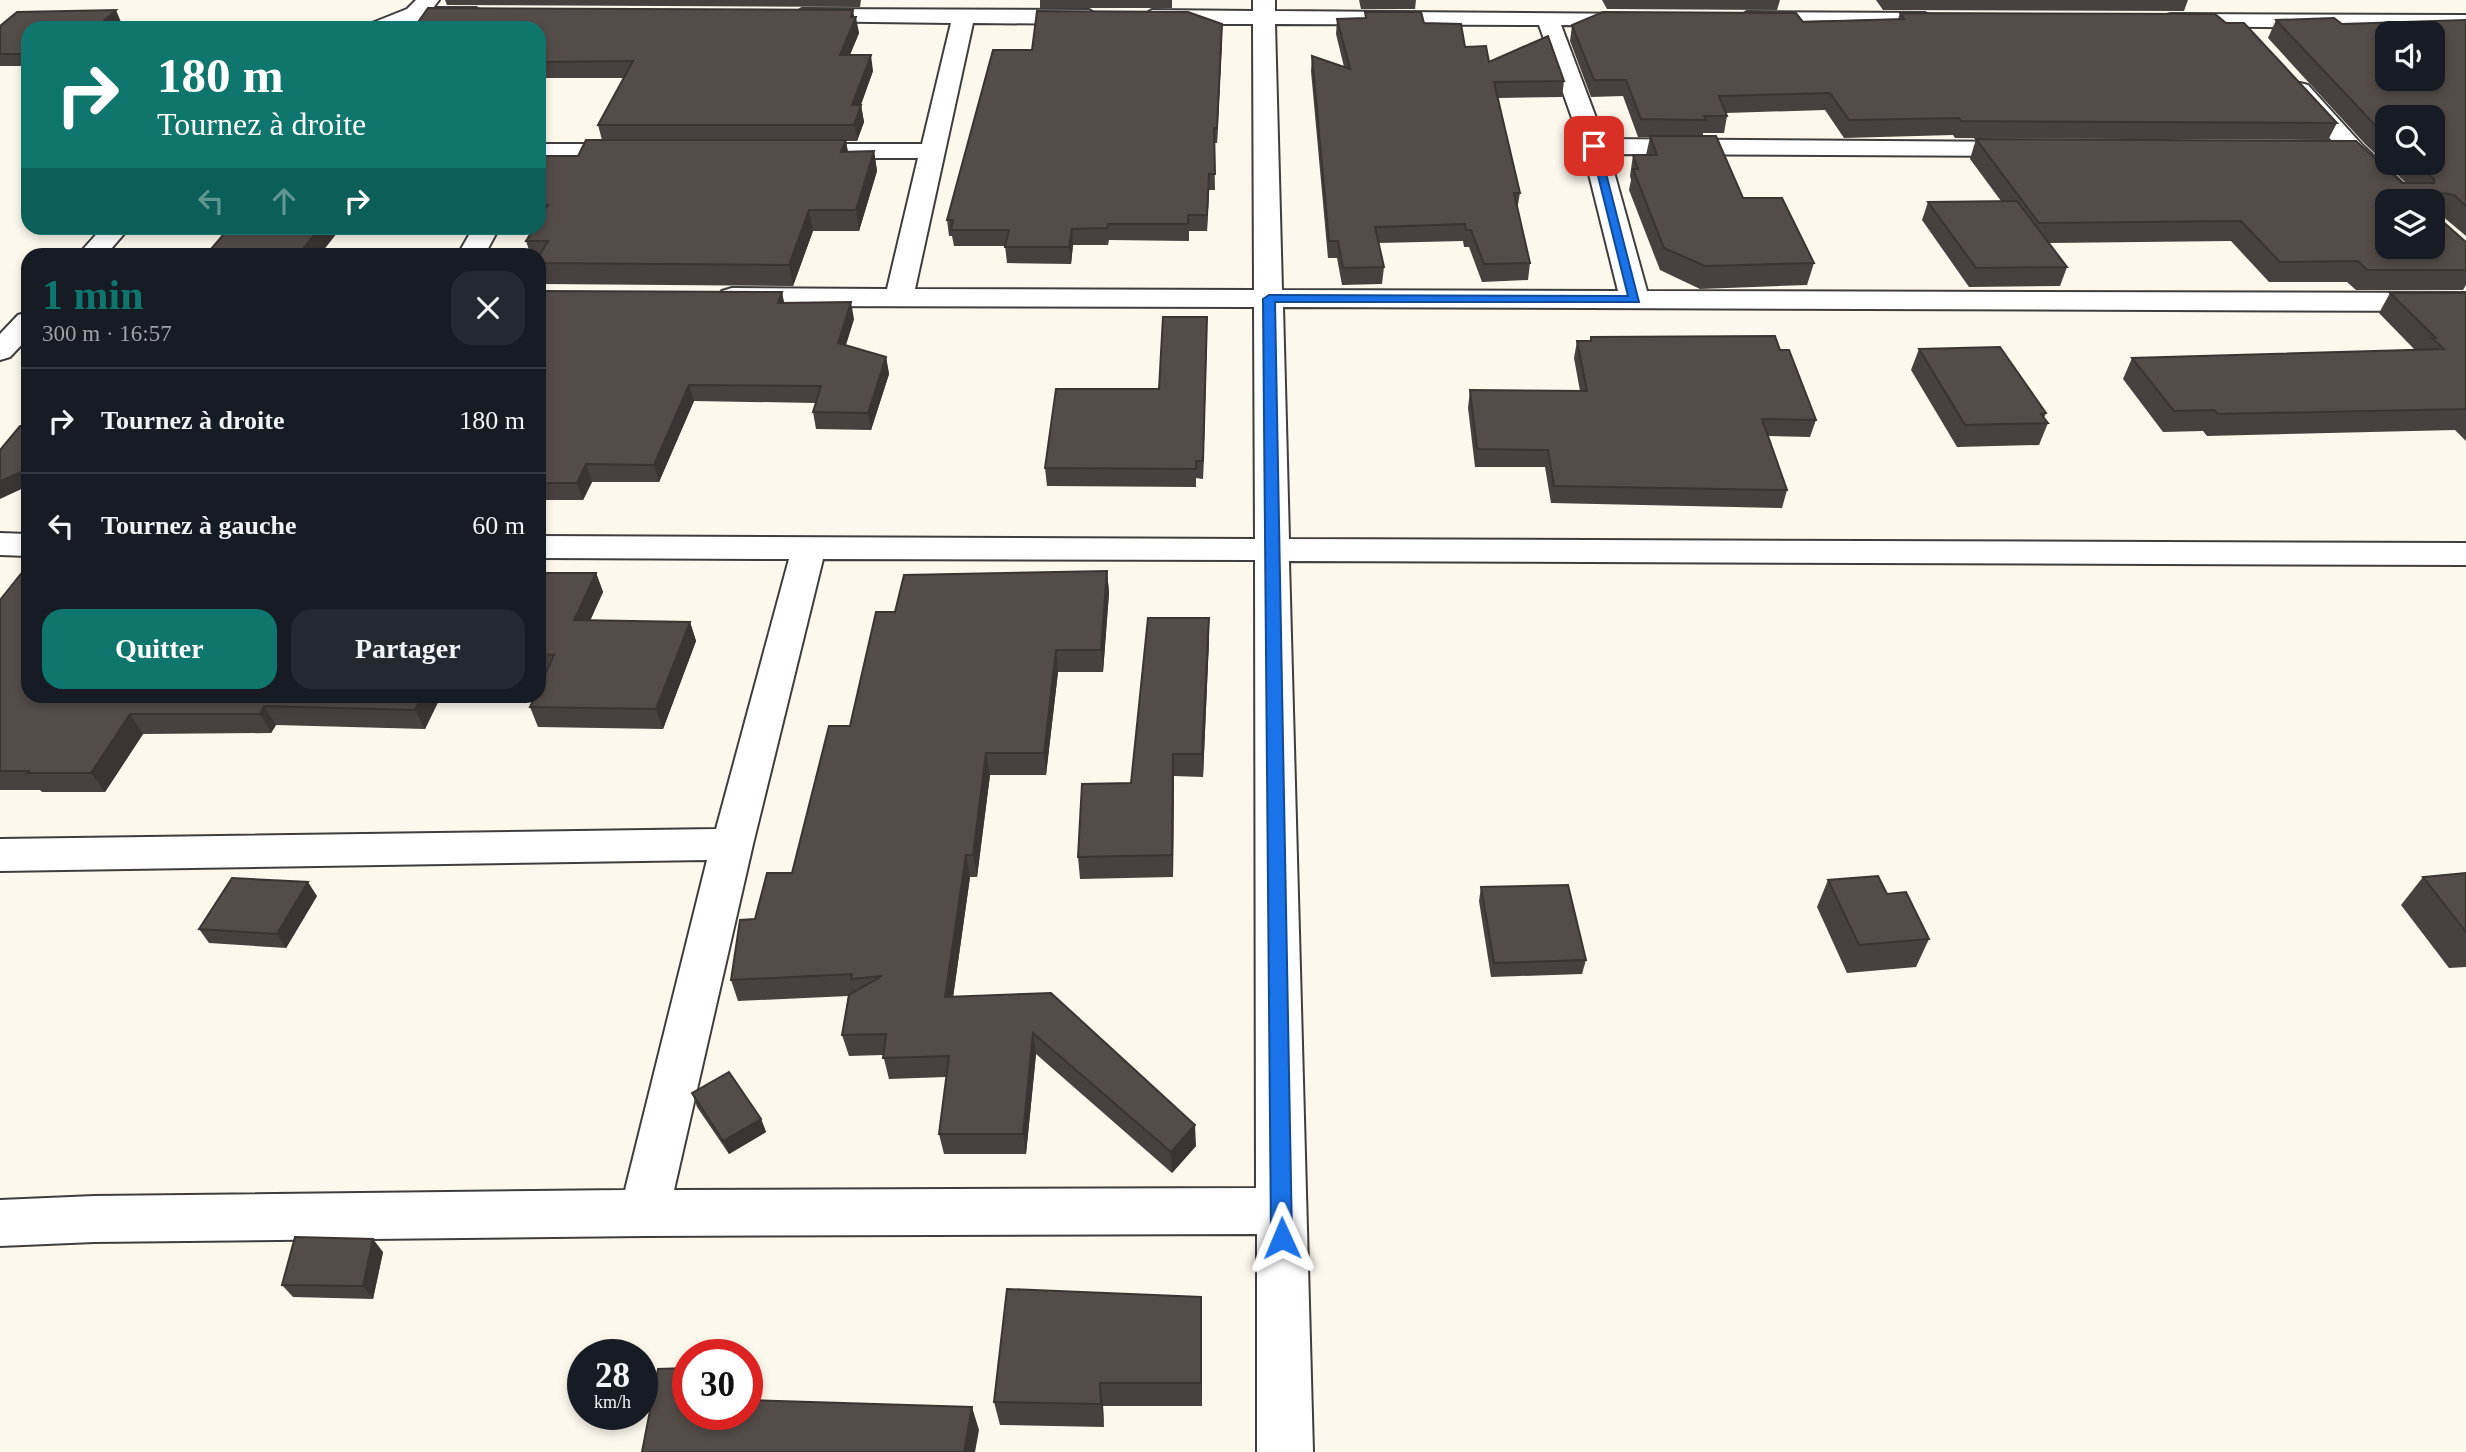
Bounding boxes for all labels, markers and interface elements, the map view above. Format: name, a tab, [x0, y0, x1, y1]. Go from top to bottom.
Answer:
map controls	[2375, 21, 2445, 259]
button: sound	[2375, 21, 2445, 91]
text: 180 m	[157, 48, 284, 103]
icon: right	[42, 49, 133, 140]
button: search	[2375, 105, 2445, 175]
text: Tournez à droite	[157, 106, 366, 142]
pin	[1564, 116, 1624, 176]
icon: arrive	[1575, 127, 1613, 165]
icon: left	[192, 182, 230, 220]
icon: ahead	[265, 182, 303, 220]
icon: right	[338, 182, 376, 220]
button: layers	[2375, 189, 2445, 259]
button: close	[451, 271, 525, 345]
text: 1 min	[42, 272, 144, 318]
text: 300 m · 16:57	[42, 321, 172, 346]
icon: right	[42, 402, 80, 440]
text: Tournez à droite	[101, 406, 284, 435]
text: 180 m	[459, 406, 525, 435]
icon: left	[42, 507, 80, 545]
text: Tournez à gauche	[101, 511, 297, 540]
text: 60 m	[472, 511, 525, 540]
button: Quitter	[42, 609, 277, 689]
button: Partager	[291, 609, 525, 689]
position arrow	[1245, 1201, 1319, 1275]
speed limit sign: 30	[672, 1339, 763, 1430]
text: 28	[595, 1356, 630, 1395]
text: km/h	[594, 1392, 631, 1412]

